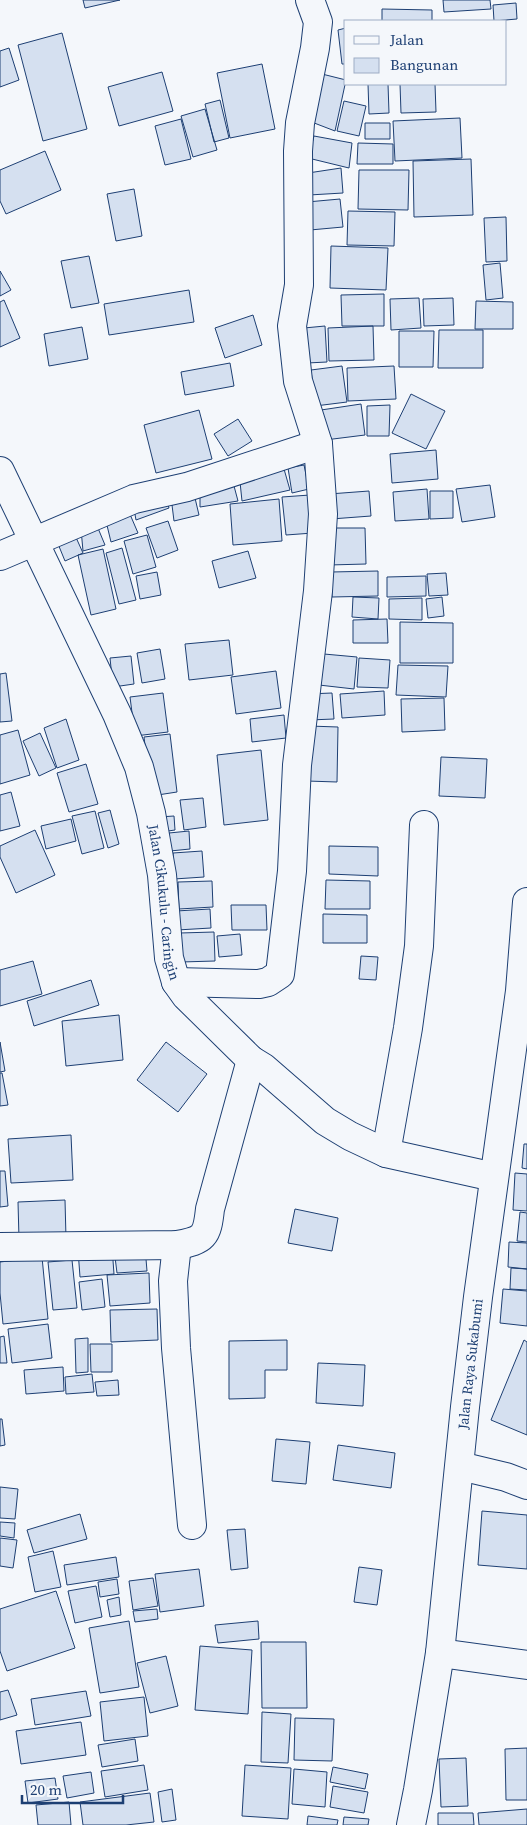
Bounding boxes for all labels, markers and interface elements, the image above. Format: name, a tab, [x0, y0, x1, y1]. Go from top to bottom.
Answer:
legend	[344, 20, 507, 85]
text: Jalan	[389, 29, 424, 50]
text: Bangunan	[390, 54, 458, 75]
street label: Jalan Cikukulu - Caringin	[143, 822, 185, 983]
street label: Jalan Raya Sukabumi	[453, 1298, 488, 1431]
scale bar	[22, 1772, 124, 1804]
text: 20 m	[30, 1779, 62, 1800]

